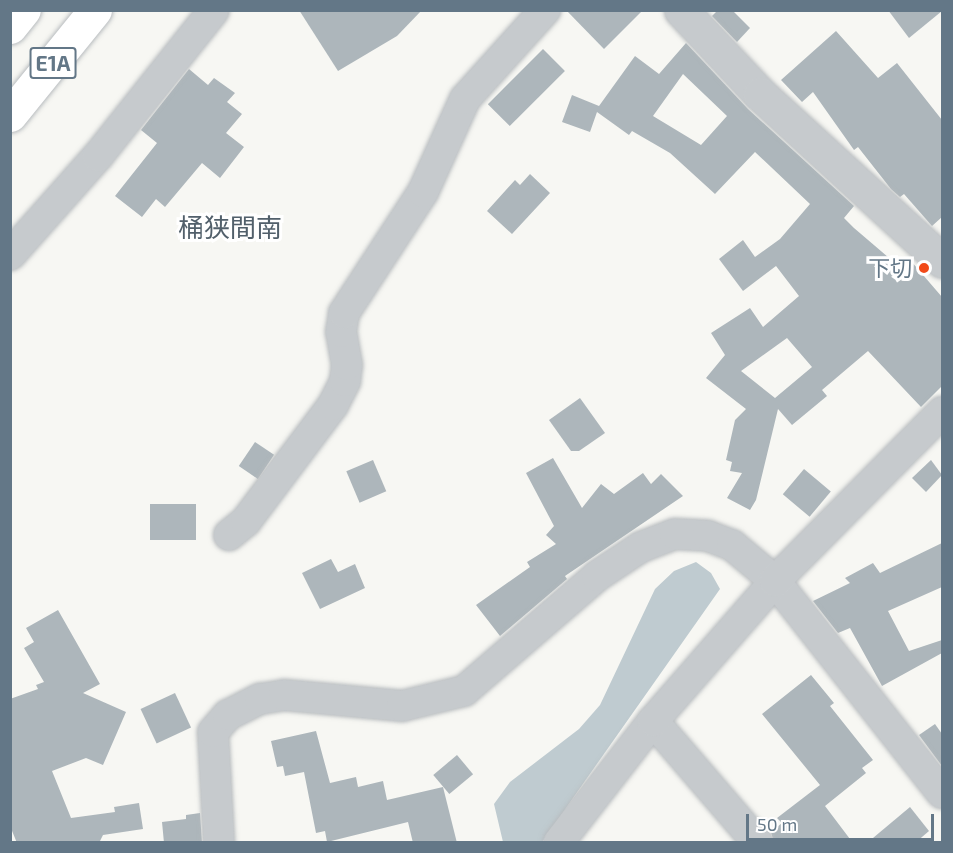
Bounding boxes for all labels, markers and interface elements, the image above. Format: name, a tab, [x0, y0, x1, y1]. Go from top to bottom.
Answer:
road number: E1A	[29, 45, 77, 81]
district label: 桶狭間南	[178, 211, 282, 243]
place label: 下切	[868, 255, 912, 281]
marker: 下切	[917, 261, 931, 275]
scale bar	[749, 802, 936, 840]
text: 50 m	[757, 813, 797, 835]

